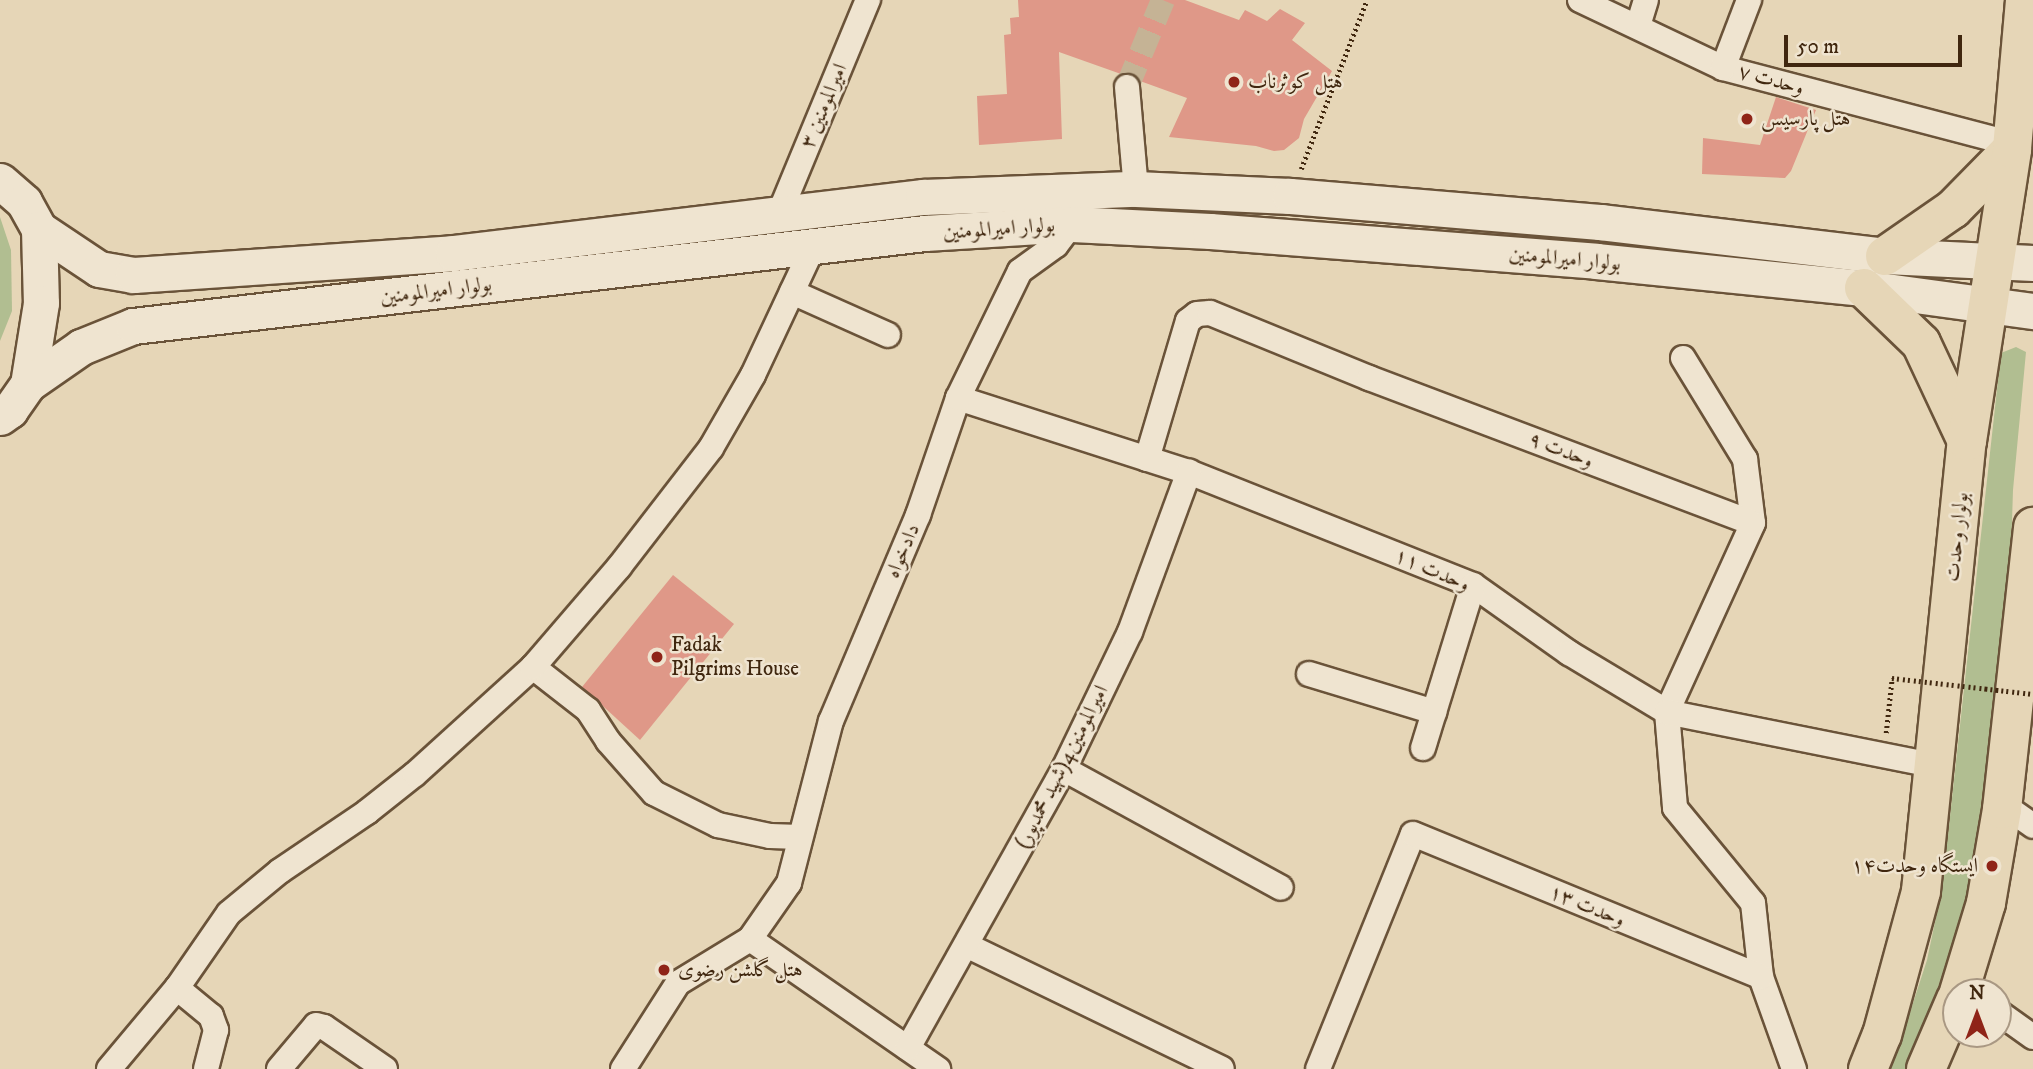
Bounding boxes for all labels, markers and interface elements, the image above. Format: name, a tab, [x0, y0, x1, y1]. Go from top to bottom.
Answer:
scale bar	[1788, 21, 1966, 65]
text: 50 m	[1797, 34, 1839, 60]
street label: وحدت ۷	[1735, 59, 1807, 101]
street label: امیرالمومنین ۳	[795, 60, 853, 152]
place label: هتل کوثرناب	[1248, 69, 1343, 95]
marker: هتل کوثرناب	[1226, 74, 1242, 90]
place label: هتل پارسیس	[1761, 106, 1851, 132]
marker: هتل پارسیس	[1739, 111, 1755, 127]
street label: بولوار امیرالمومنین	[942, 213, 1056, 245]
street label: بولوار امیرالمومنین	[1508, 242, 1622, 276]
street label: بولوار امیرالمومنین	[379, 272, 493, 310]
street label: وحدت ۹	[1525, 426, 1597, 474]
street label: بولوار وحدت	[1940, 491, 1974, 583]
street label: دادخواه	[880, 520, 926, 582]
street label: وحدت ۱۱	[1390, 543, 1474, 597]
place label: Fadak Pilgrims House	[671, 632, 799, 682]
marker: Fadak Pilgrims House	[649, 649, 665, 665]
street label: امیرالمومنین4(شهید محمدپور)	[1010, 681, 1114, 853]
place label: ایستگاه وحدت۱۴	[1851, 853, 1978, 879]
marker: ایستگاه وحدت۱۴	[1984, 858, 2000, 874]
street label: وحدت ۱۳	[1545, 879, 1629, 933]
place label: هتل گلشن رضوی	[678, 957, 803, 983]
marker: هتل گلشن رضوی	[656, 962, 672, 978]
north arrow	[1942, 978, 2012, 1048]
text: N	[1969, 982, 1985, 1005]

